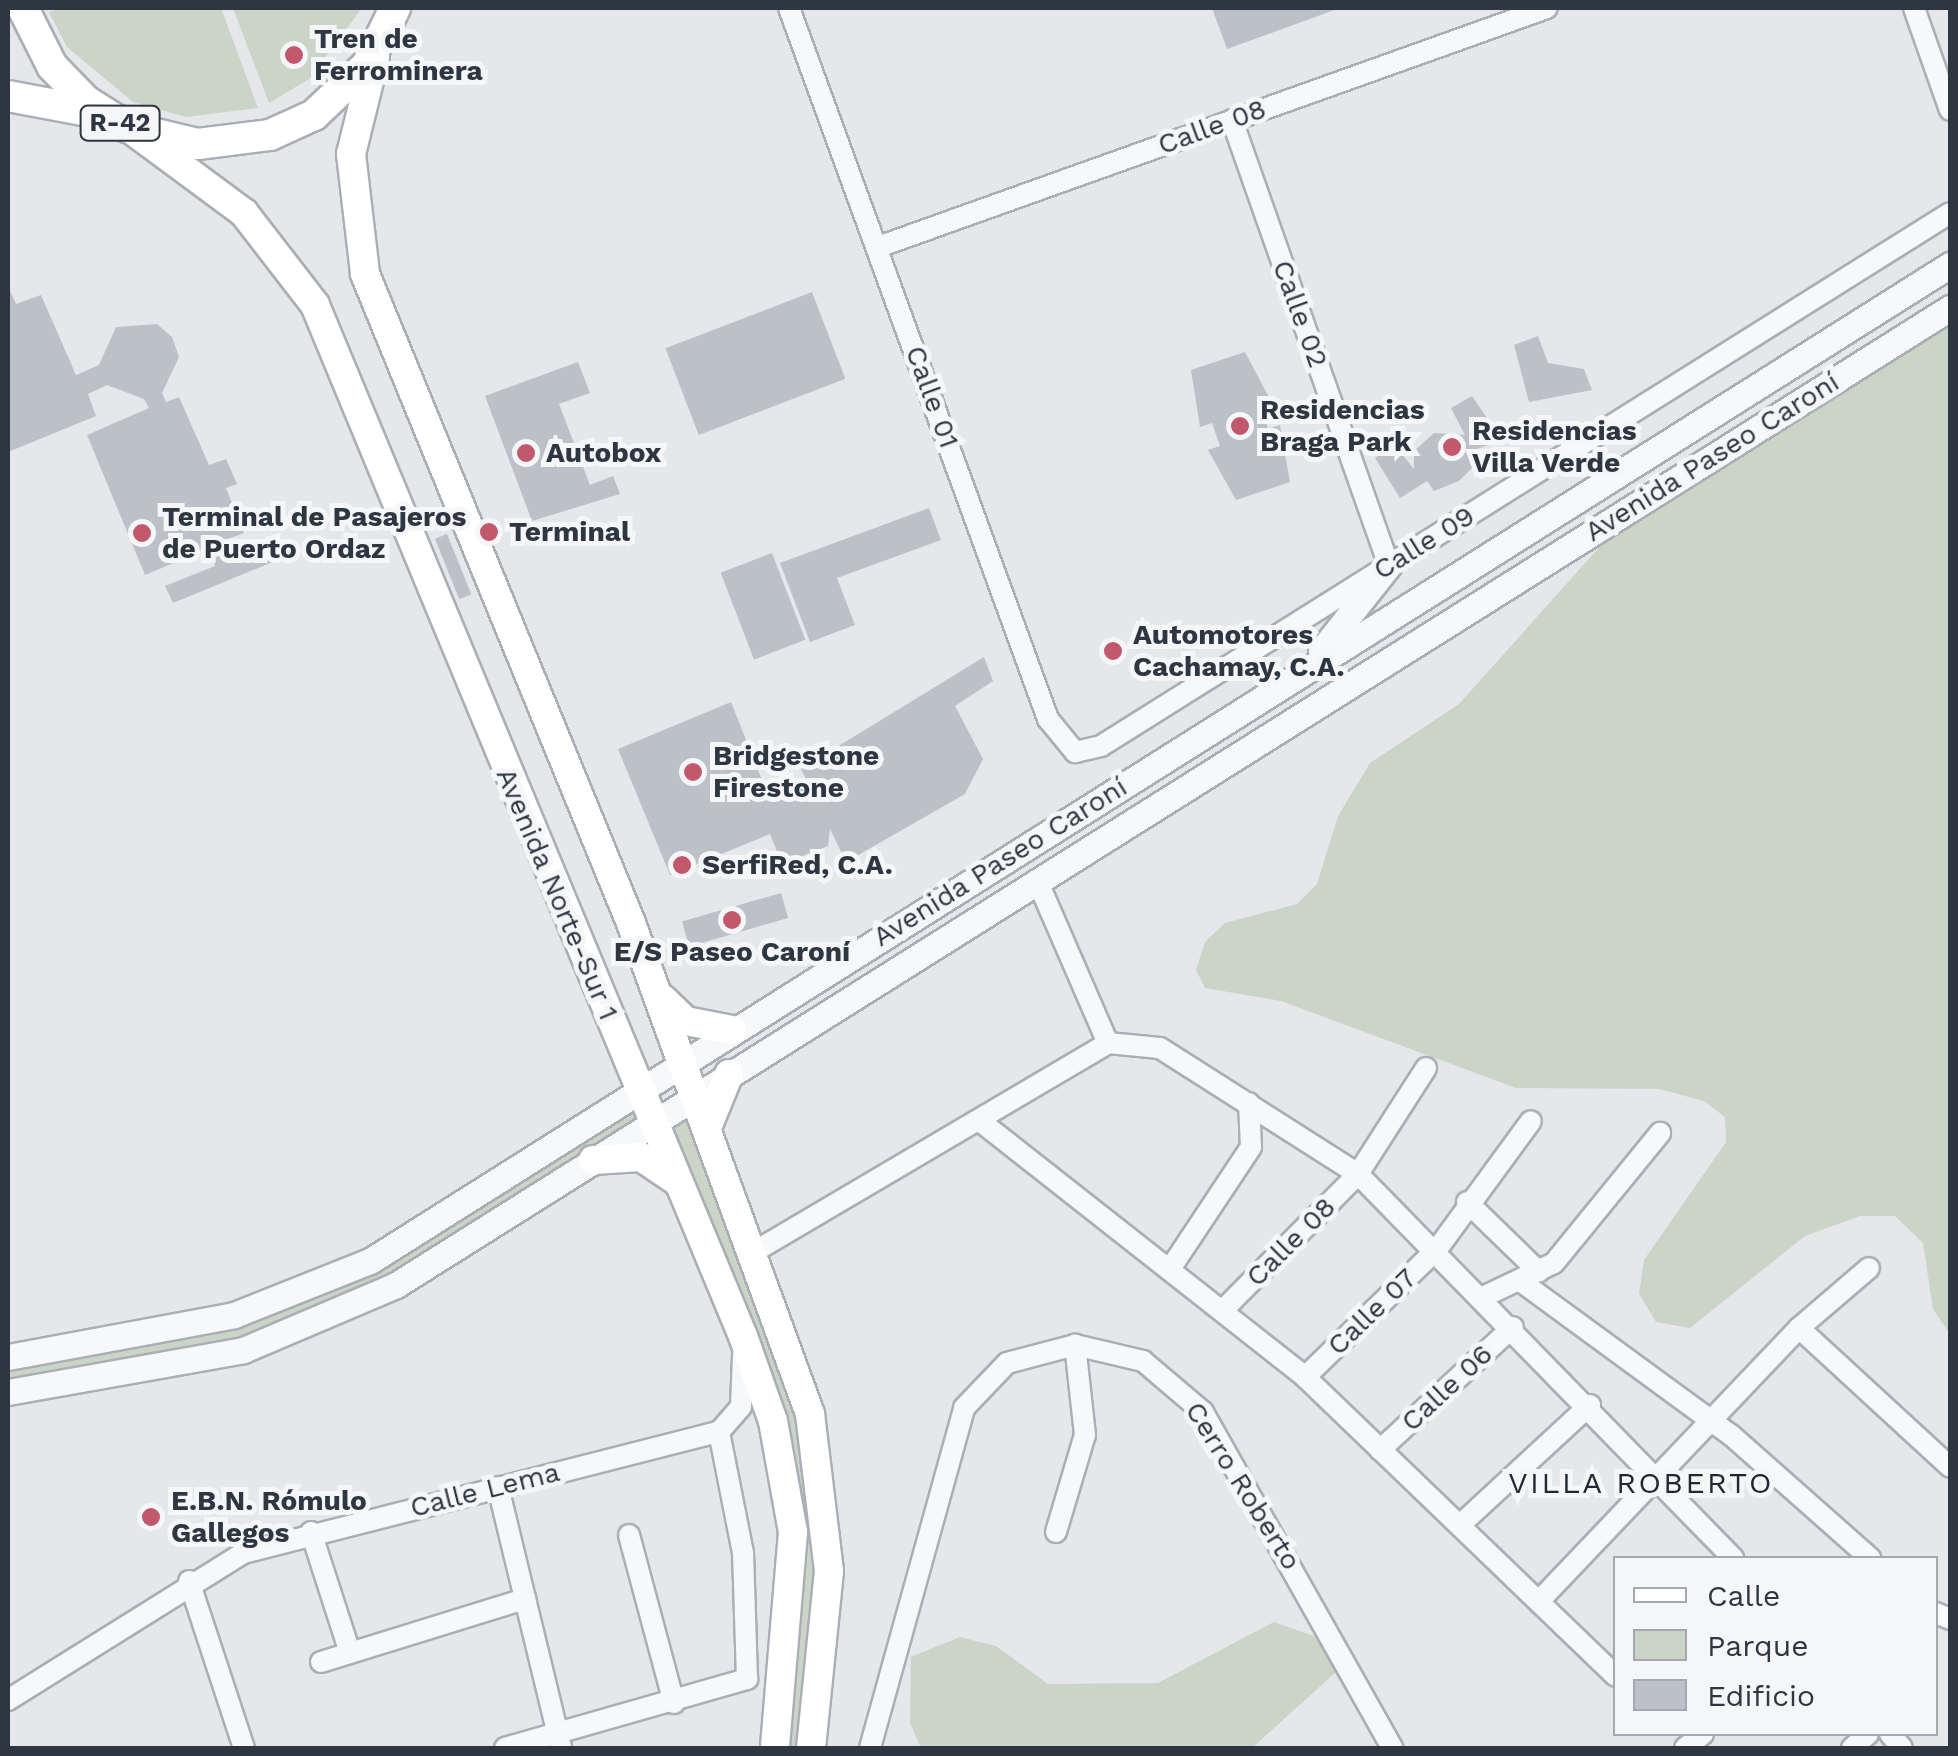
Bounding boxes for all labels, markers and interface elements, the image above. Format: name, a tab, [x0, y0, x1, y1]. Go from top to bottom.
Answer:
place label: Tren de Ferrominera	[314, 22, 483, 88]
marker: Tren de Ferrominera	[283, 44, 305, 66]
street label: Calle 08	[1153, 92, 1271, 162]
road number: R-42	[78, 103, 162, 143]
street label: Calle 02	[1265, 256, 1335, 372]
street label: Calle 01	[898, 341, 966, 453]
street label: Avenida Paseo Caroní	[1579, 365, 1845, 549]
place label: Residencias Braga Park	[1260, 393, 1425, 459]
place label: Residencias Villa Verde	[1472, 414, 1637, 480]
marker: Residencias Braga Park	[1229, 415, 1251, 437]
place label: Autobox	[546, 436, 661, 470]
marker: Residencias Villa Verde	[1441, 436, 1463, 458]
marker: Autobox	[515, 442, 537, 464]
street label: Calle 09	[1367, 499, 1481, 587]
place label: Terminal de Pasajeros de Puerto Ordaz	[162, 500, 467, 566]
place label: Terminal	[509, 515, 630, 549]
marker: Terminal	[478, 521, 500, 543]
marker: Terminal de Pasajeros de Puerto Ordaz	[131, 522, 153, 544]
place label: Automotores Cachamay, C.A.	[1133, 618, 1345, 684]
marker: Automotores Cachamay, C.A.	[1102, 640, 1124, 662]
place label: Bridgestone Firestone	[713, 739, 879, 805]
marker: Bridgestone Firestone	[682, 761, 704, 783]
street label: Avenida Norte-Sur 1	[488, 762, 626, 1026]
street label: Avenida Paseo Caroní	[867, 770, 1133, 954]
place label: SerfiRed, C.A.	[702, 848, 893, 882]
marker: SerfiRed, C.A.	[671, 854, 693, 876]
marker: E/S Paseo Caroní	[721, 909, 743, 931]
place label: E/S Paseo Caroní	[614, 935, 850, 969]
street label: Calle 08	[1239, 1190, 1343, 1294]
street label: Calle 07	[1321, 1262, 1423, 1362]
street label: Calle 06	[1394, 1337, 1500, 1439]
street label: Cerro Roberto	[1178, 1396, 1308, 1576]
street label: Calle Lema	[407, 1455, 563, 1525]
district label: VILLA ROBERTO	[1508, 1465, 1774, 1501]
place label: E.B.N. Rómulo Gallegos	[171, 1484, 367, 1550]
marker: E.B.N. Rómulo Gallegos	[140, 1506, 162, 1528]
legend	[1613, 1556, 1938, 1736]
text: Calle	[1707, 1578, 1780, 1613]
text: Parque	[1707, 1628, 1809, 1663]
text: Edificio	[1707, 1678, 1815, 1713]

